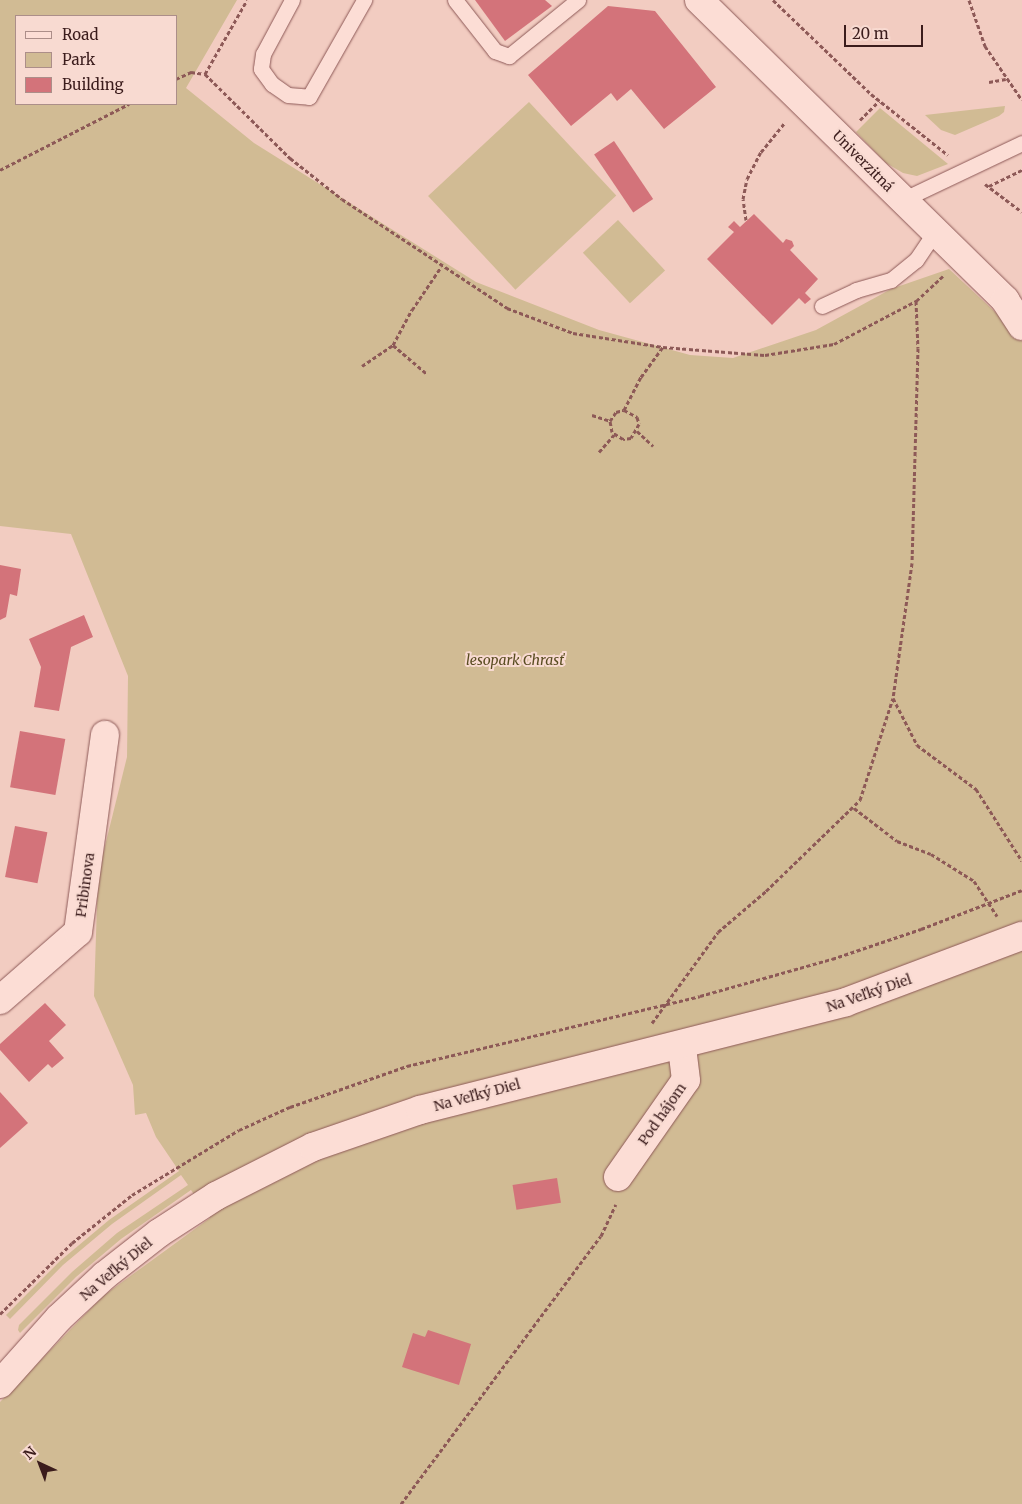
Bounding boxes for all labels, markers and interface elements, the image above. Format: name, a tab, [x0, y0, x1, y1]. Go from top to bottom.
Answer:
legend	[15, 15, 178, 105]
scale bar	[847, 15, 926, 47]
text: 20 m	[852, 24, 889, 43]
text: Road	[62, 25, 98, 44]
text: Park	[62, 50, 95, 69]
text: Building	[62, 75, 124, 94]
street label: Univerzitná	[829, 127, 897, 195]
park label: lesopark Chrasť	[466, 652, 564, 668]
street label: Pribinova	[72, 852, 98, 918]
street label: Na Veľký Diel	[824, 971, 914, 1015]
street label: Na Veľký Diel	[432, 1075, 522, 1115]
street label: Pod hájom	[634, 1080, 690, 1148]
street label: Na Veľký Diel	[76, 1234, 156, 1304]
north arrow	[15, 1439, 65, 1489]
text: N	[20, 1443, 40, 1463]

